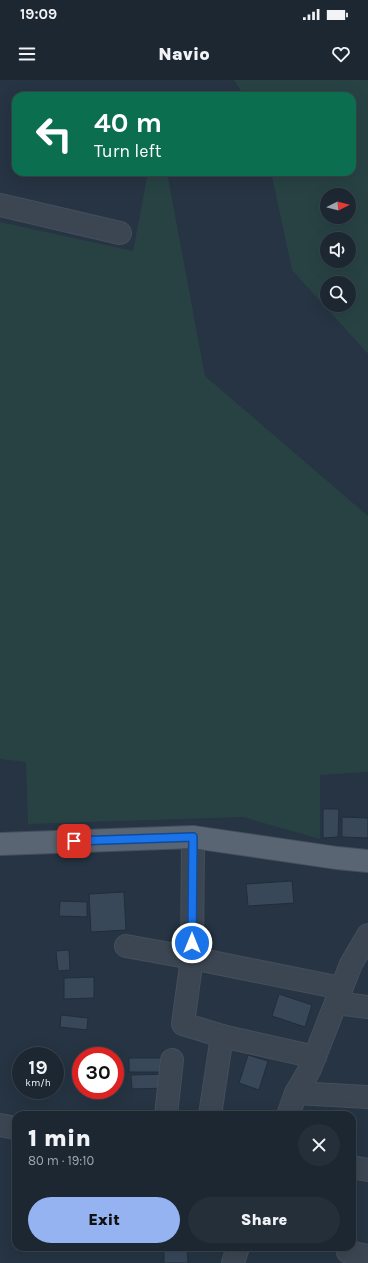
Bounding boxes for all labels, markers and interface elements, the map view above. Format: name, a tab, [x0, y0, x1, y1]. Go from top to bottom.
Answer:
text: 19:09	[20, 5, 57, 23]
icon: menu	[16, 43, 38, 65]
text: Navio	[158, 43, 210, 65]
icon: heart	[330, 43, 352, 65]
text: 40 m	[94, 106, 162, 139]
icon: left	[28, 108, 80, 160]
text: Turn left	[94, 140, 162, 162]
north arrow	[320, 188, 356, 224]
map controls	[320, 188, 356, 312]
button: sound	[320, 232, 356, 268]
button: search	[320, 276, 356, 312]
pin	[57, 824, 91, 858]
icon: arrive	[63, 830, 85, 852]
position arrow	[171, 922, 213, 964]
speed limit sign: 30	[72, 1047, 124, 1099]
text: 19	[28, 1056, 48, 1079]
text: km/h	[25, 1077, 51, 1089]
text: 1 min	[28, 1124, 91, 1152]
button: close	[298, 1124, 340, 1166]
text: 80 m · 19:10	[28, 1153, 94, 1168]
button: Exit	[28, 1197, 180, 1243]
button: Share	[188, 1197, 340, 1243]

